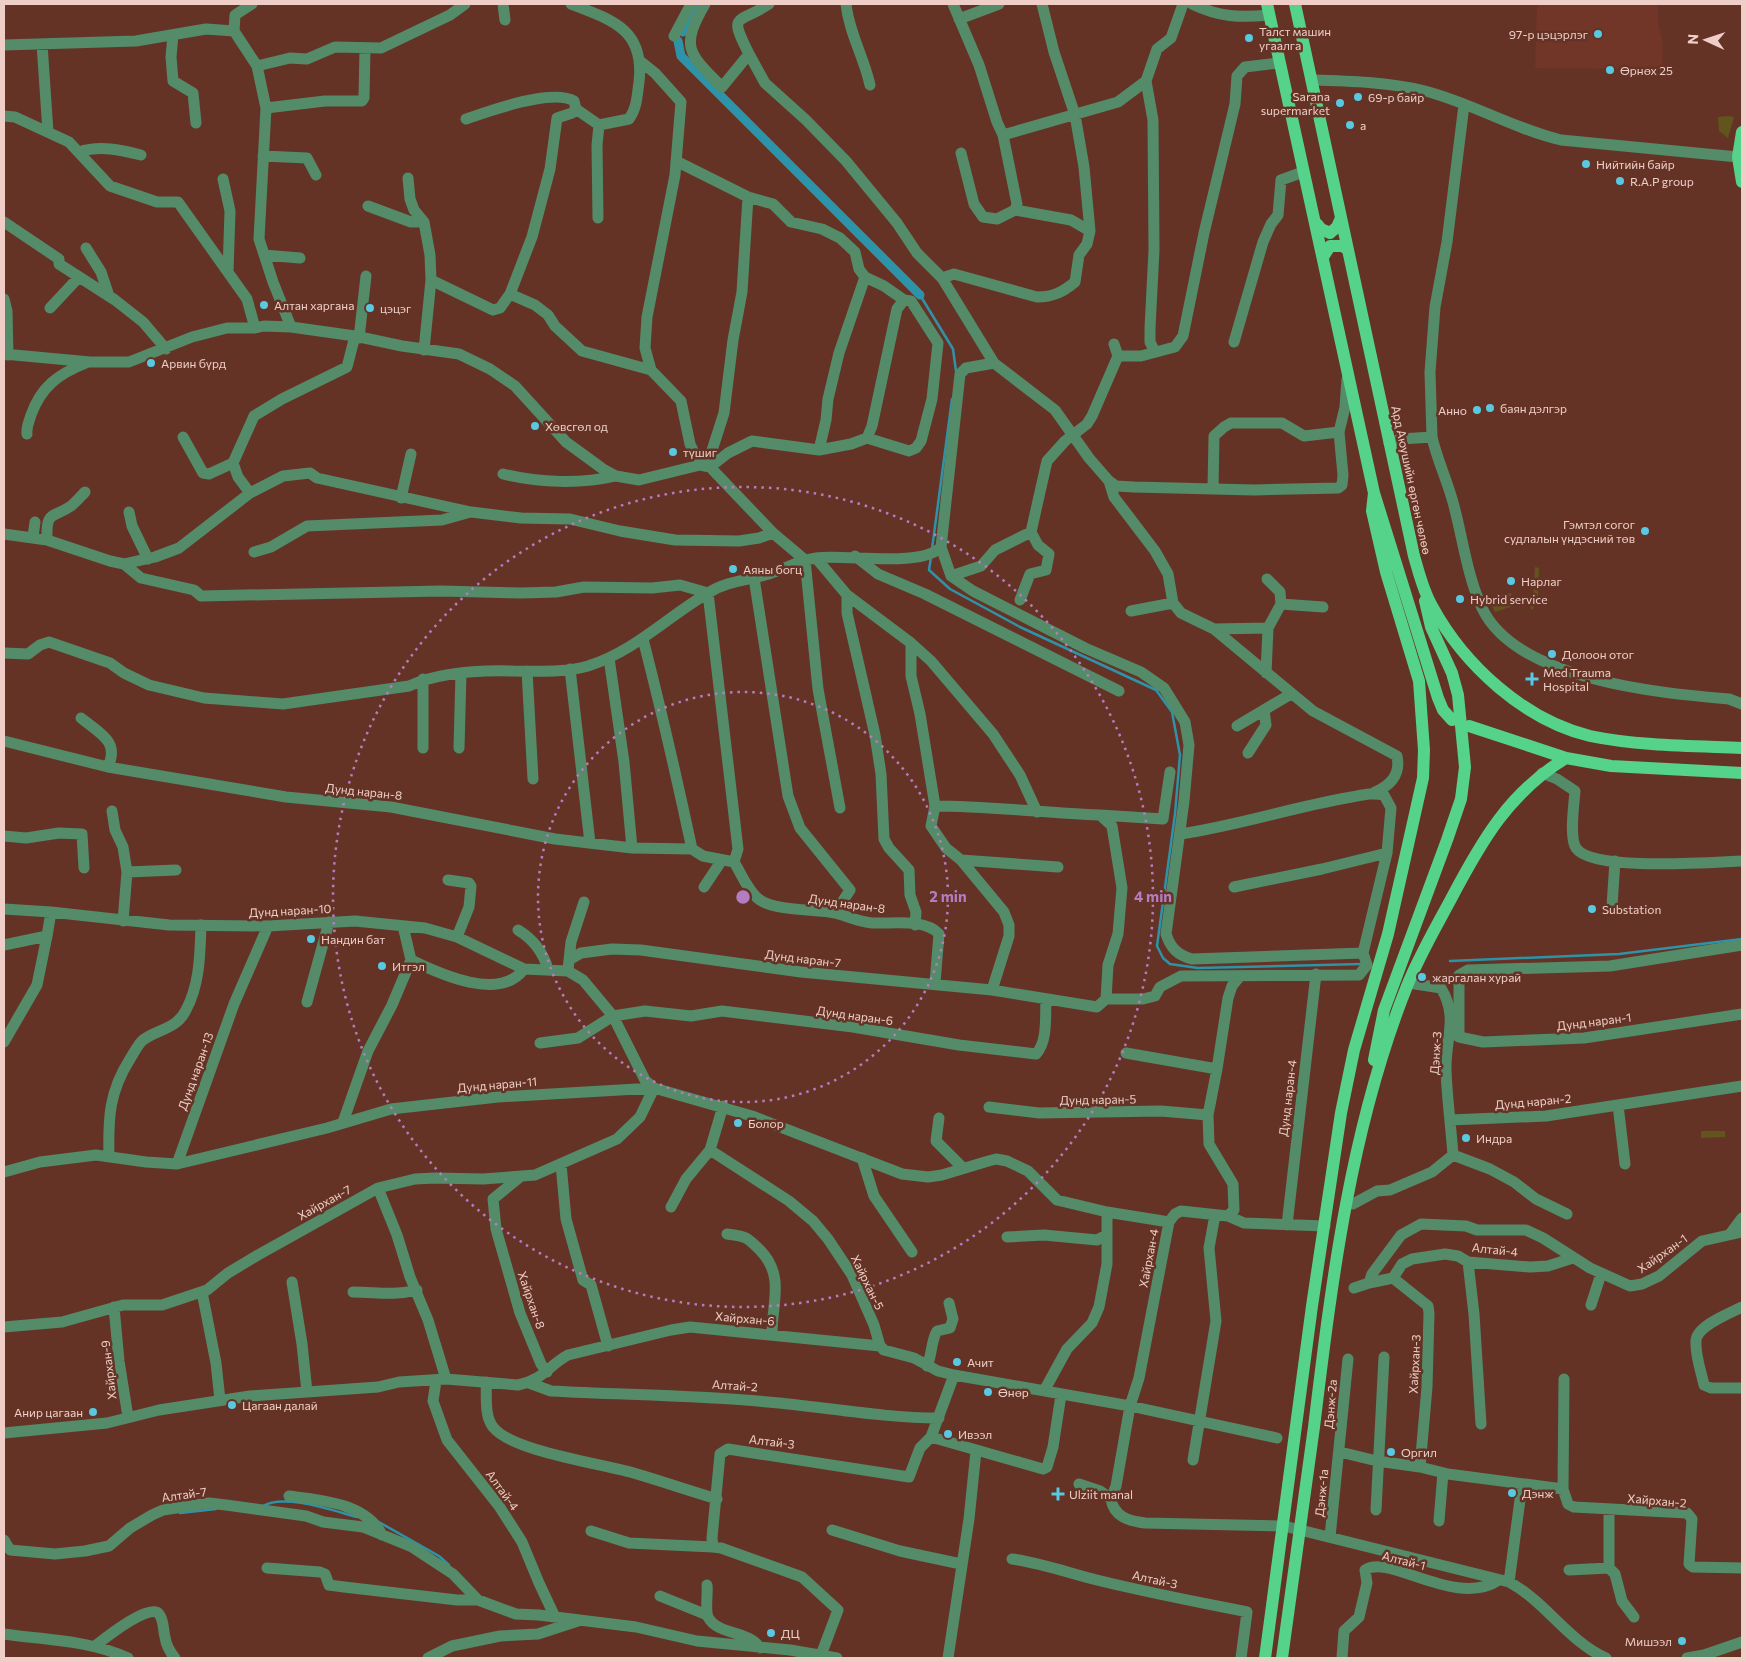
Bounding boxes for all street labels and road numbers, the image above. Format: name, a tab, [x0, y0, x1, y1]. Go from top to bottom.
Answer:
street label: Ард Аюушийн өргөн чөлөө	[1389, 404, 1435, 556]
street label: Дунд наран-8	[325, 780, 403, 802]
street label: Дунд наран-8	[808, 891, 886, 915]
street label: Дунд наран-10	[248, 901, 332, 919]
street label: Дунд наран-7	[764, 946, 842, 970]
street label: Дунд наран-6	[816, 1003, 894, 1027]
street label: Дунд наран-1	[1556, 1009, 1632, 1033]
street label: Дунд наран-13	[174, 1030, 216, 1112]
street label: Дэнж-3	[1427, 1031, 1444, 1075]
street label: Дунд наран-4	[1275, 1059, 1299, 1137]
street label: Дунд наран-11	[456, 1074, 538, 1094]
street label: Дунд наран-5	[1059, 1091, 1137, 1107]
street label: Дунд наран-2	[1494, 1091, 1572, 1111]
street label: Хайрхан-7	[295, 1182, 353, 1222]
street label: Хайрхан-4	[1135, 1227, 1161, 1289]
street label: Хайрхан-1	[1634, 1231, 1690, 1275]
street label: Алтай-4	[1471, 1240, 1519, 1258]
street label: Хайрхан-5	[849, 1252, 887, 1312]
street label: Хайрхан-8	[516, 1269, 548, 1331]
street label: Хайрхан-6	[715, 1308, 775, 1328]
street label: Хайрхан-3	[1405, 1334, 1423, 1394]
street label: Хайрхан-9	[97, 1339, 119, 1401]
street label: Алтай-2	[712, 1376, 759, 1394]
street label: Дэнж-2а	[1321, 1379, 1339, 1429]
street label: Алтай-3	[748, 1431, 796, 1451]
street label: Алтай-4	[484, 1467, 522, 1513]
street label: Дэнж-1а	[1312, 1468, 1330, 1518]
street label: Алтай-7	[161, 1484, 207, 1504]
street label: Хайрхан-2	[1627, 1490, 1687, 1510]
street label: Алтай-1	[1381, 1548, 1427, 1572]
street label: Алтай-3	[1131, 1567, 1179, 1591]

